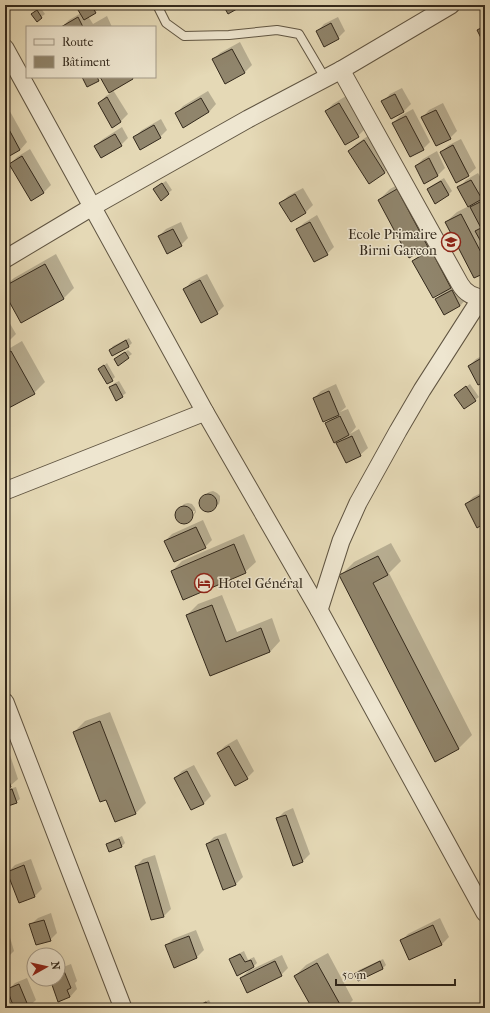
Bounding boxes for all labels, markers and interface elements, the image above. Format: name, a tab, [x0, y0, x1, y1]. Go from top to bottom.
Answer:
legend	[26, 26, 156, 78]
text: Route	[62, 35, 94, 49]
text: Bâtiment	[62, 55, 111, 69]
place label: Ecole Primaire Birni Garcon	[348, 226, 437, 259]
school or university icon: Ecole Primaire Birni Garcon	[440, 231, 462, 253]
hotel icon: Hotel Général	[193, 572, 215, 594]
place label: Hotel Général	[218, 575, 303, 592]
north arrow	[26, 947, 66, 987]
text: N	[48, 961, 63, 971]
scale bar	[336, 961, 455, 987]
text: 50 m	[342, 968, 366, 982]

